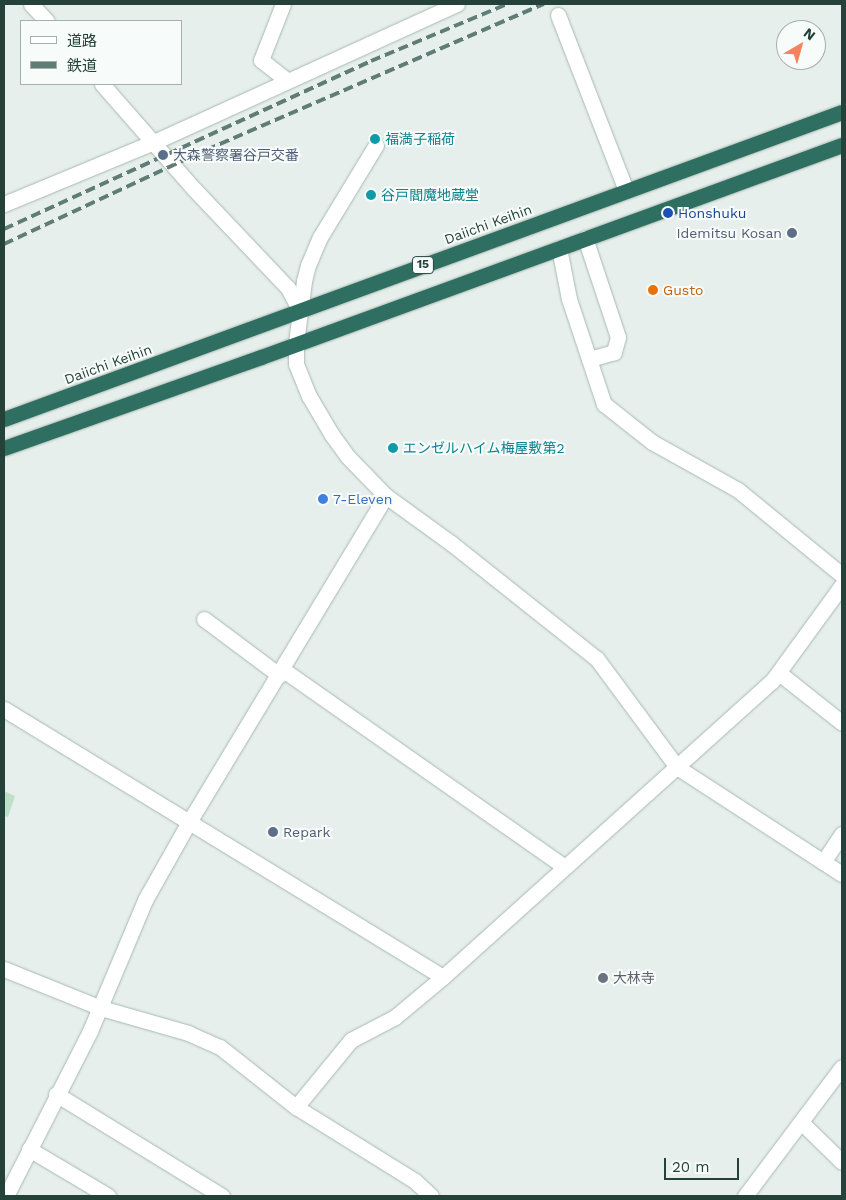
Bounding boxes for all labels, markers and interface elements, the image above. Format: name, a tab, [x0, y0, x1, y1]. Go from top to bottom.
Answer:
legend	[20, 20, 182, 85]
north arrow	[776, 20, 826, 70]
text: N	[801, 24, 819, 43]
text: 道路	[67, 32, 97, 50]
text: 鉄道	[67, 57, 97, 75]
place label: 福満子稲荷	[385, 131, 455, 147]
marker: 福満子稲荷	[369, 133, 381, 145]
place label: 大森警察署谷戸交番	[173, 147, 299, 163]
marker: 大森警察署谷戸交番	[157, 149, 169, 161]
place label: 谷戸閻魔地蔵堂	[381, 187, 479, 203]
marker: 谷戸閻魔地蔵堂	[365, 189, 377, 201]
street label: Daiichi Keihin	[442, 200, 534, 248]
place label: Honshuku	[678, 205, 746, 221]
marker: Honshuku	[662, 207, 674, 219]
place label: Idemitsu Kosan	[676, 225, 782, 241]
marker: Idemitsu Kosan	[786, 227, 798, 239]
road number: 15	[412, 256, 434, 274]
place label: Gusto	[663, 282, 703, 298]
marker: Gusto	[647, 284, 659, 296]
street label: Daiichi Keihin	[62, 340, 154, 388]
place label: エンゼルハイム梅屋敷第2	[403, 440, 565, 456]
marker: エンゼルハイム梅屋敷第2	[387, 442, 399, 454]
place label: 7-Eleven	[333, 491, 392, 507]
marker: 7-Eleven	[317, 493, 329, 505]
place label: Repark	[283, 824, 331, 840]
marker: Repark	[267, 826, 279, 838]
place label: 大林寺	[613, 970, 655, 986]
marker: 大林寺	[597, 972, 609, 984]
scale bar	[666, 1148, 741, 1180]
text: 20 m	[672, 1158, 710, 1176]

